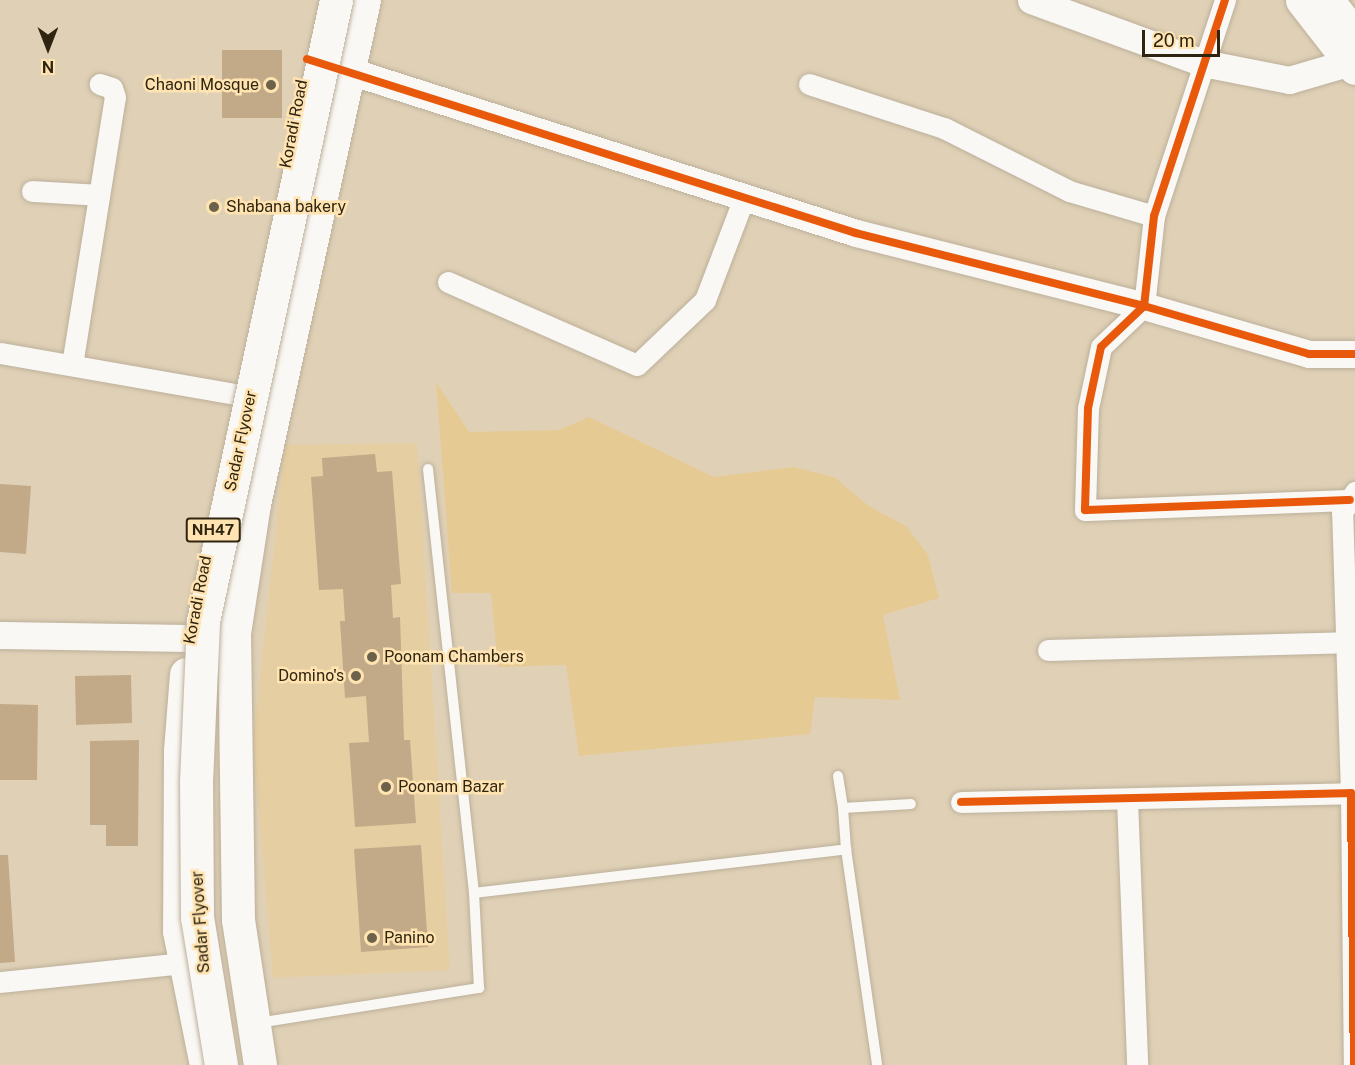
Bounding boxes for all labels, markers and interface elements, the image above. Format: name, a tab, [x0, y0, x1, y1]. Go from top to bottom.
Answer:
north arrow	[18, 18, 78, 78]
scale bar	[1145, 18, 1223, 56]
text: 20 m	[1153, 30, 1195, 51]
text: N	[42, 57, 54, 76]
place label: Chaoni Mosque	[145, 75, 259, 95]
marker: Chaoni Mosque	[264, 78, 278, 92]
street label: Koradi Road	[276, 78, 312, 170]
place label: Shabana bakery	[226, 197, 346, 217]
marker: Shabana bakery	[207, 200, 221, 214]
street label: Sadar Flyover	[221, 389, 261, 493]
road number: NH47	[184, 518, 242, 542]
street label: Koradi Road	[180, 554, 216, 646]
place label: Poonam Chambers	[384, 647, 524, 667]
marker: Poonam Chambers	[365, 650, 379, 664]
place label: Domino's	[278, 666, 344, 686]
marker: Domino's	[349, 669, 363, 683]
place label: Poonam Bazar	[398, 777, 504, 797]
marker: Poonam Bazar	[379, 780, 393, 794]
street label: Sadar Flyover	[188, 870, 214, 974]
place label: Panino	[384, 928, 434, 948]
marker: Panino	[365, 931, 379, 945]

